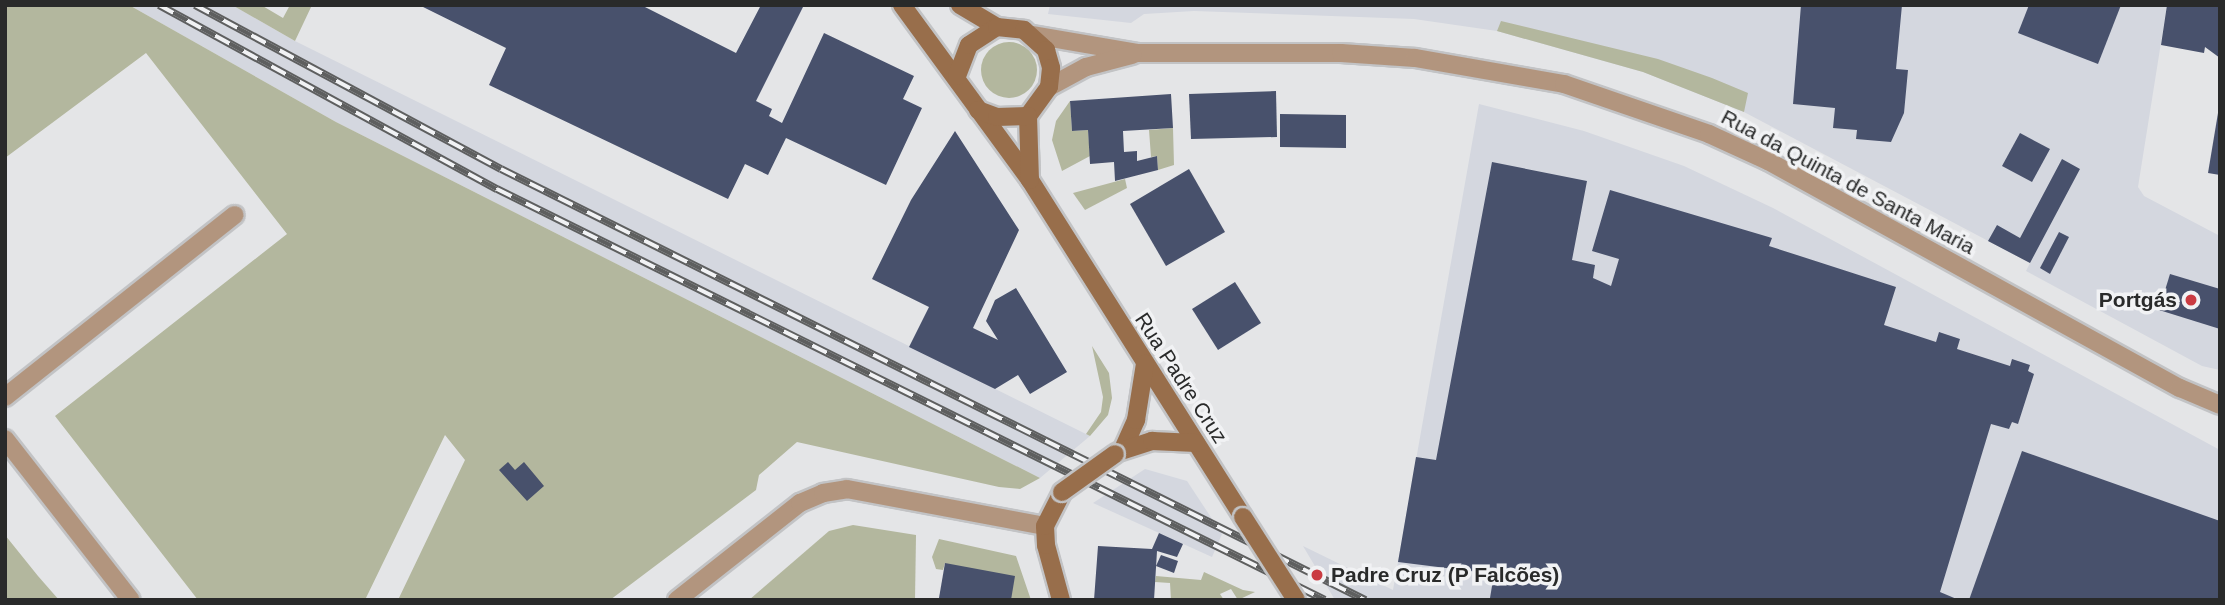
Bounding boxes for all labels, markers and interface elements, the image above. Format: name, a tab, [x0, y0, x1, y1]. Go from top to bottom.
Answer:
street label: Rua da Quinta de Santa Maria	[1717, 104, 1979, 260]
place label: Portgás	[2099, 287, 2177, 313]
marker: Portgás	[2183, 292, 2199, 308]
street label: Rua Padre Cruz	[1129, 308, 1233, 448]
place label: Padre Cruz (P Falcões)	[1331, 562, 1560, 588]
marker: Padre Cruz (P Falcões)	[1309, 567, 1325, 583]

